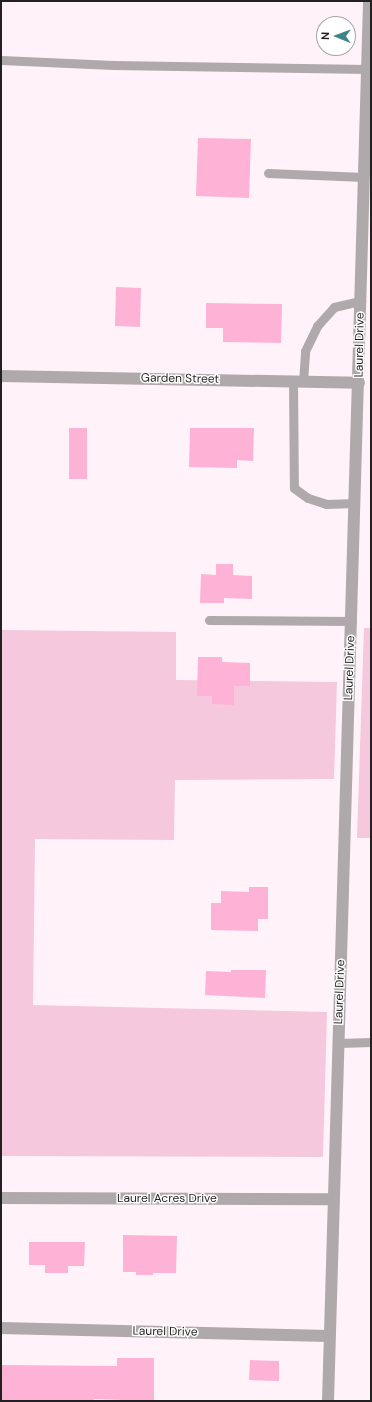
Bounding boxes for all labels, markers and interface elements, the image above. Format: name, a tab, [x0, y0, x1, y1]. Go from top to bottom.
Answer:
north arrow	[316, 16, 356, 56]
text: N	[318, 32, 332, 40]
street label: Laurel Drive	[352, 312, 368, 378]
street label: Garden Street	[141, 371, 219, 387]
street label: Laurel Drive	[342, 635, 358, 701]
street label: Laurel Drive	[332, 959, 348, 1025]
street label: Laurel Acres Drive	[117, 1192, 217, 1206]
street label: Laurel Drive	[132, 1324, 198, 1340]

